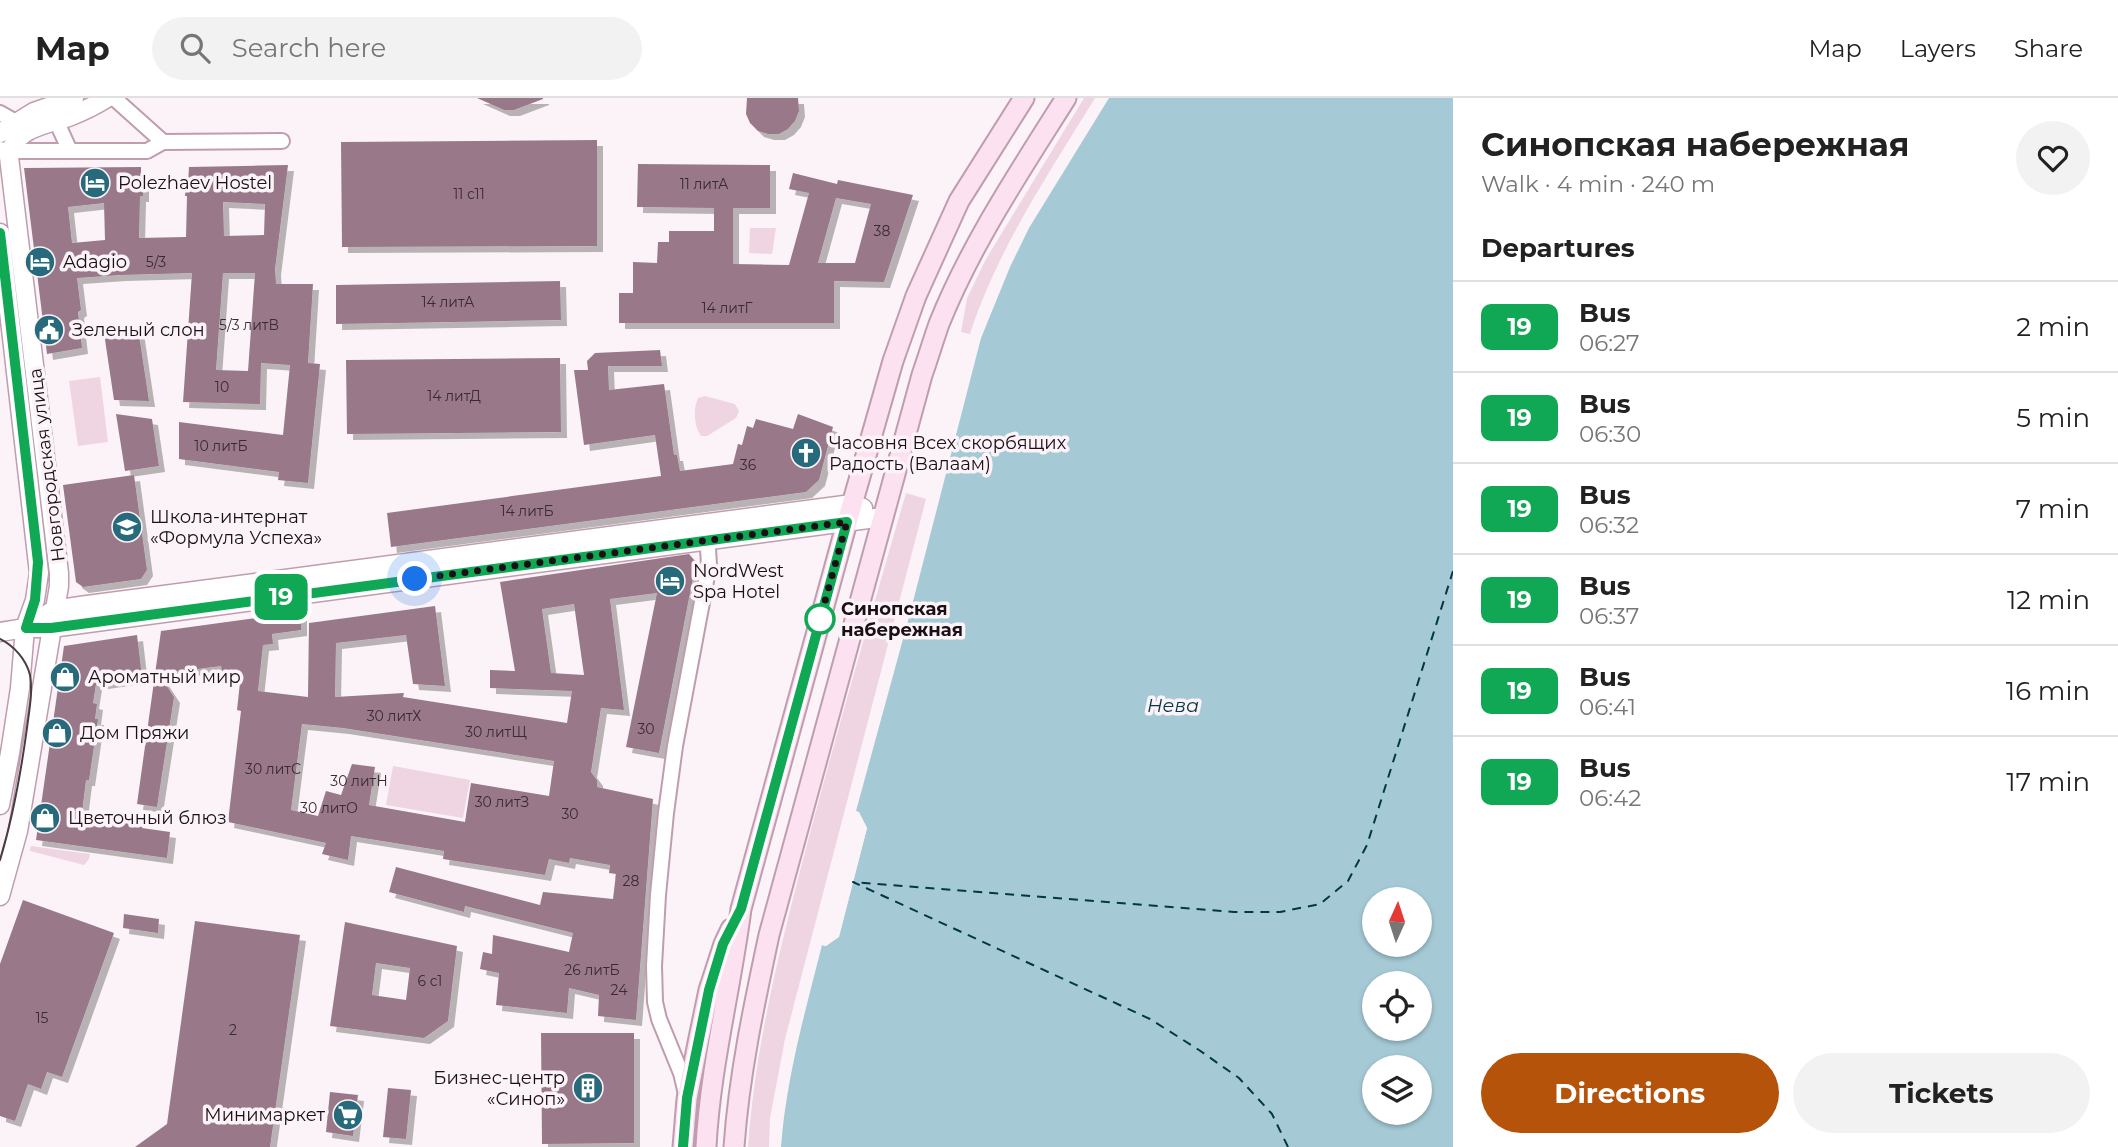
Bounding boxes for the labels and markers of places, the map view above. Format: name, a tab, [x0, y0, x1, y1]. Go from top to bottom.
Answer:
hotel icon: Polezhaev Hostel	[78, 166, 112, 200]
place label: Polezhaev Hostel	[118, 172, 272, 194]
hotel icon: Adagio	[23, 245, 57, 279]
place label: Adagio	[63, 251, 127, 273]
public building icon: Зеленый слон	[32, 313, 66, 347]
place label: Зеленый слон	[72, 319, 205, 341]
place label: Часовня Всех скорбящих Радость (Валаам)	[829, 432, 1067, 475]
church icon: Часовня Всех скорбящих Радость (Валаам)	[789, 436, 823, 470]
place label: Школа-интернат «Формула Успеха»	[150, 506, 322, 549]
school or university icon: Школа-интернат «Формула Успеха»	[110, 510, 144, 544]
place label: NordWest Spa Hotel	[693, 560, 784, 603]
hotel icon: NordWest Spa Hotel	[653, 564, 687, 598]
place label: Синопская набережная	[841, 598, 963, 641]
marker: Синопская набережная	[805, 604, 835, 634]
shop icon: Ароматный мир	[48, 660, 82, 694]
place label: Ароматный мир	[88, 666, 241, 688]
shop icon: Дом Пряжи	[40, 716, 74, 750]
place label: Дом Пряжи	[80, 722, 189, 744]
shop icon: Цветочный блюз	[28, 801, 62, 835]
place label: Цветочный блюз	[68, 807, 227, 829]
place label: Бизнес-центр «Синоп»	[433, 1067, 565, 1110]
building icon: Бизнес-центр «Синоп»	[571, 1071, 605, 1105]
supermarket icon: Минимаркет	[331, 1098, 365, 1132]
place label: Минимаркет	[204, 1104, 325, 1126]

